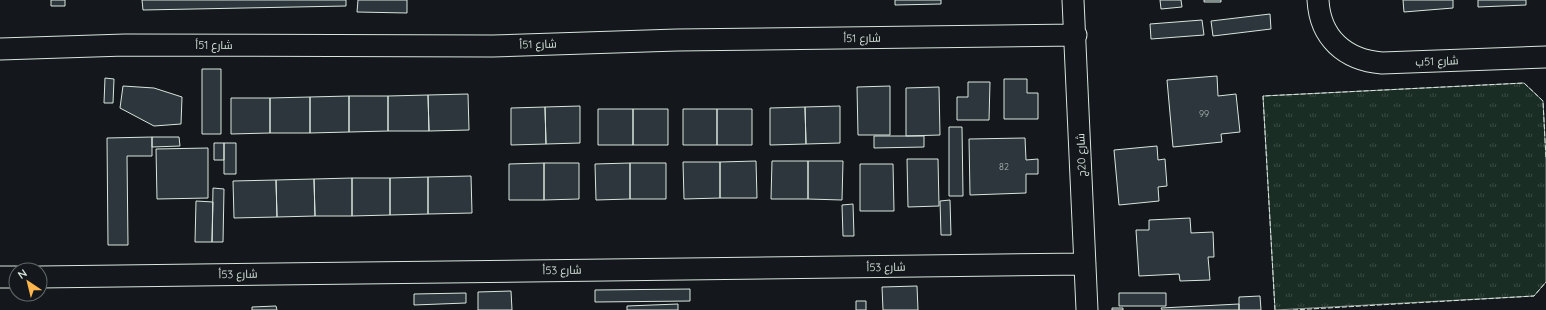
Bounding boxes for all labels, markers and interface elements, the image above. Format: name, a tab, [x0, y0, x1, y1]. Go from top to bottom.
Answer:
street label: شارع 51أ	[843, 31, 881, 46]
street label: شارع 51أ	[519, 36, 557, 53]
street label: شارع 51أ	[195, 38, 233, 53]
street label: شارع 51ب	[1415, 53, 1459, 70]
house number: 99	[1199, 108, 1209, 119]
street label: شارع 20ج	[1073, 133, 1090, 177]
house number: 82	[999, 161, 1009, 172]
street label: شارع 53أ	[866, 260, 906, 275]
north arrow	[8, 262, 48, 302]
street label: شارع 53أ	[542, 263, 582, 278]
text: N	[15, 266, 30, 282]
street label: شارع 53أ	[218, 267, 258, 282]

